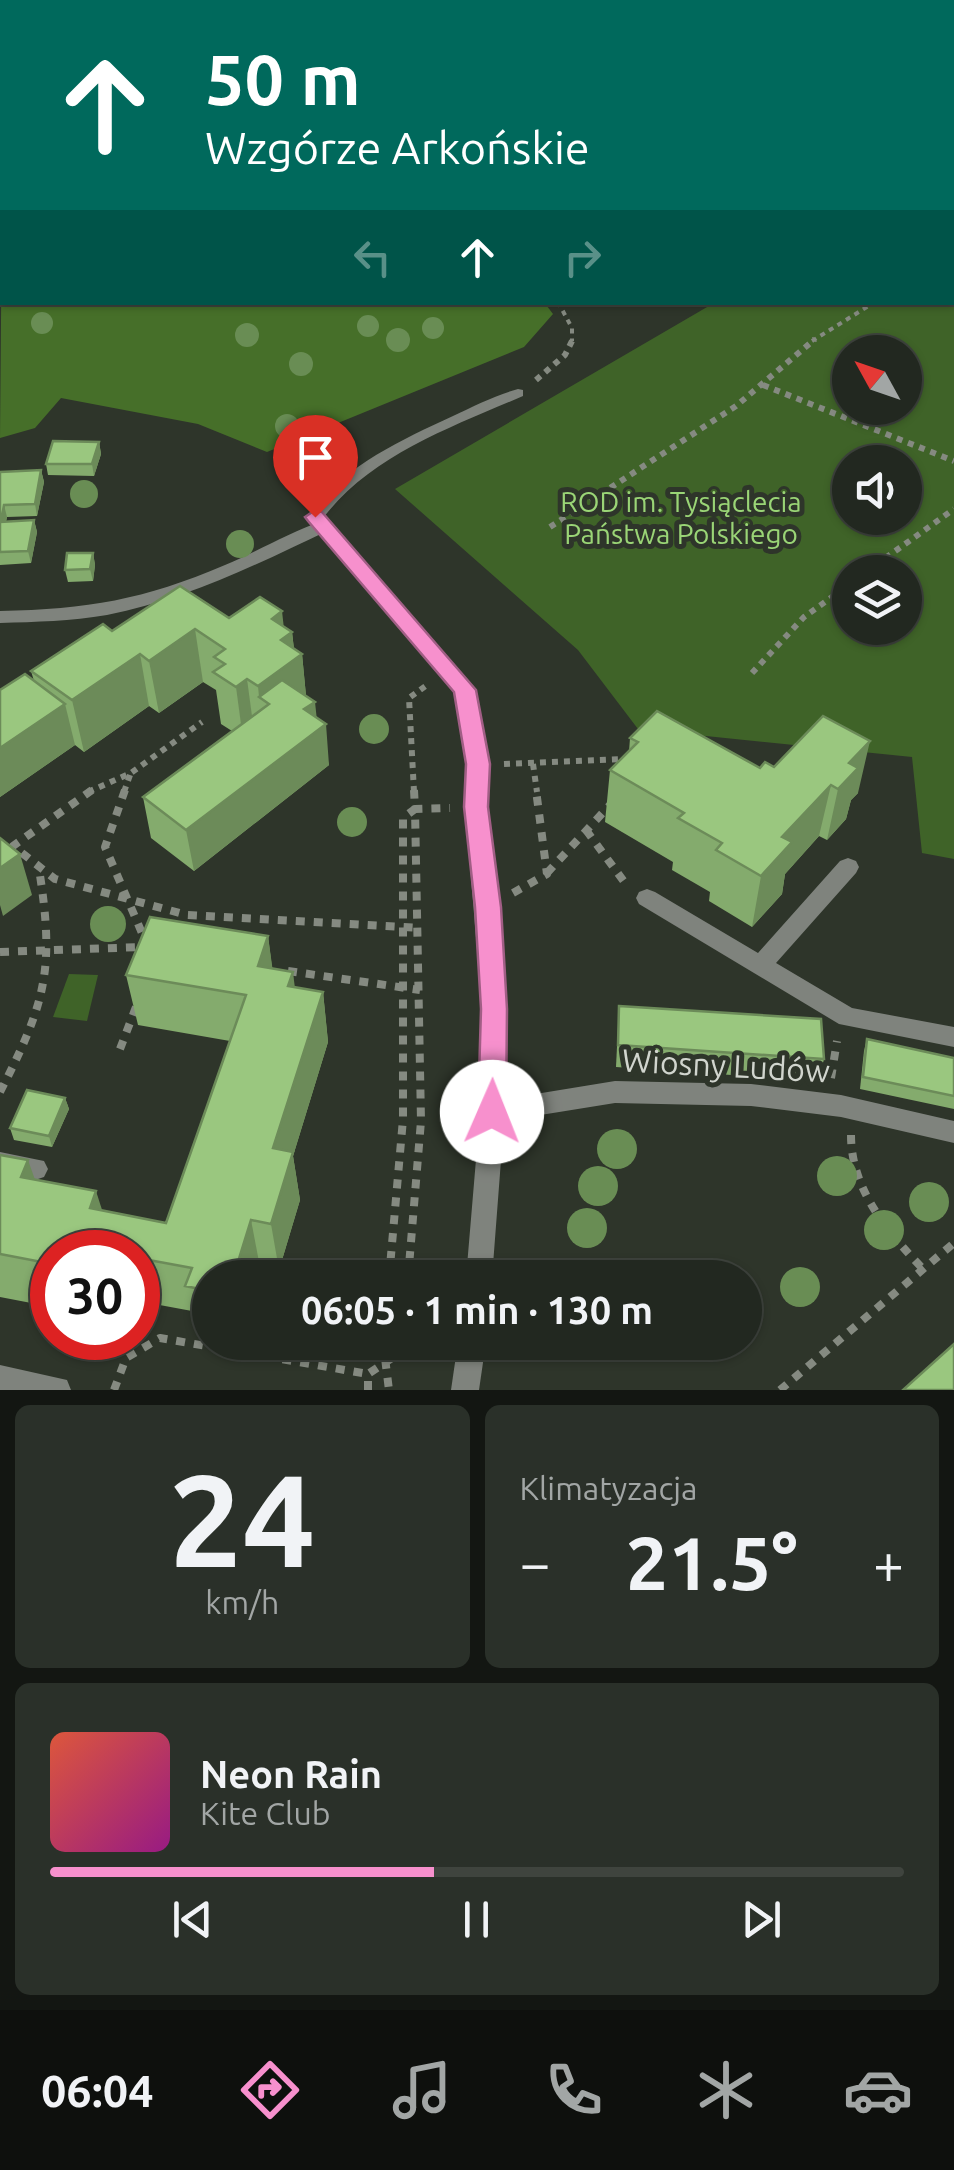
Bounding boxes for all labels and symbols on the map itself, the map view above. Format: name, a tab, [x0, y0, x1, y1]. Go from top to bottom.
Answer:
north arrow	[832, 335, 922, 425]
pin	[273, 415, 358, 518]
park label: ROD im. Tysiąclecia Państwa Polskiego	[560, 486, 802, 549]
street label: Wiosny Ludów	[621, 1042, 831, 1088]
position arrow	[440, 1060, 544, 1164]
speed limit sign: 30	[30, 1230, 160, 1360]

